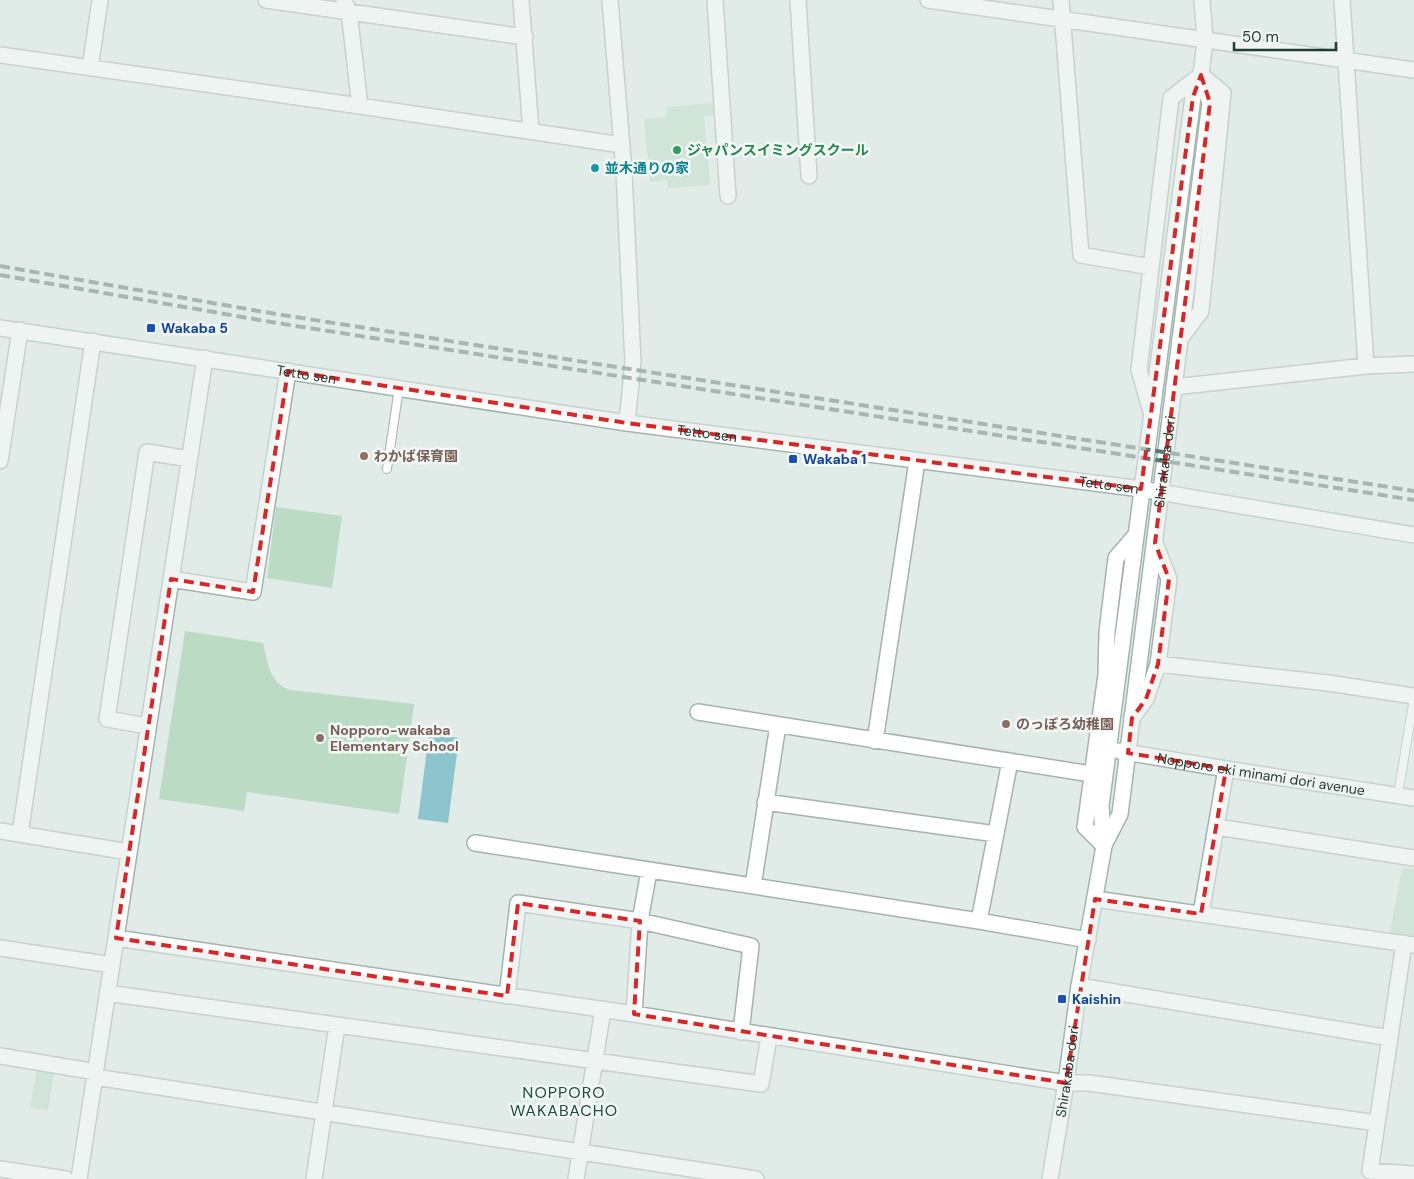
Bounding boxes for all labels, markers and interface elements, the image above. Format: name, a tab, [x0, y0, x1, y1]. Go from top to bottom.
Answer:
scale bar	[1234, 20, 1336, 52]
text: 50 m	[1242, 27, 1279, 47]
place label: ジャパンスイミングスクール	[687, 141, 869, 159]
marker: ジャパンスイミングスクール	[671, 144, 683, 156]
place label: 並木通りの家	[605, 159, 689, 177]
marker: 並木通りの家	[589, 162, 601, 174]
place label: Wakaba 5	[161, 319, 228, 337]
marker: Wakaba 5	[145, 322, 157, 334]
street label: Tetto sen	[275, 361, 338, 388]
street label: Shirakaba dori	[1150, 415, 1179, 509]
street label: Tetto sen	[676, 421, 738, 446]
place label: わかば保育園	[374, 447, 458, 465]
marker: わかば保育園	[358, 450, 370, 462]
place label: Wakaba 1	[803, 450, 866, 468]
marker: Wakaba 1	[787, 453, 799, 465]
street label: Tetto sen	[1078, 472, 1140, 498]
place label: のっぽろ幼稚園	[1016, 715, 1114, 733]
marker: のっぽろ幼稚園	[1000, 718, 1012, 730]
place label: Nopporo-wakaba Elementary School	[330, 721, 459, 755]
marker: Nopporo-wakaba Elementary School	[314, 732, 326, 744]
street label: Nopporo eki minami dori avenue	[1156, 749, 1366, 799]
place label: Kaishin	[1072, 990, 1121, 1008]
marker: Kaishin	[1056, 993, 1068, 1005]
street label: Shirakaba dori	[1051, 1024, 1083, 1119]
district label: NOPPORO WAKABACHO	[510, 1082, 618, 1121]

